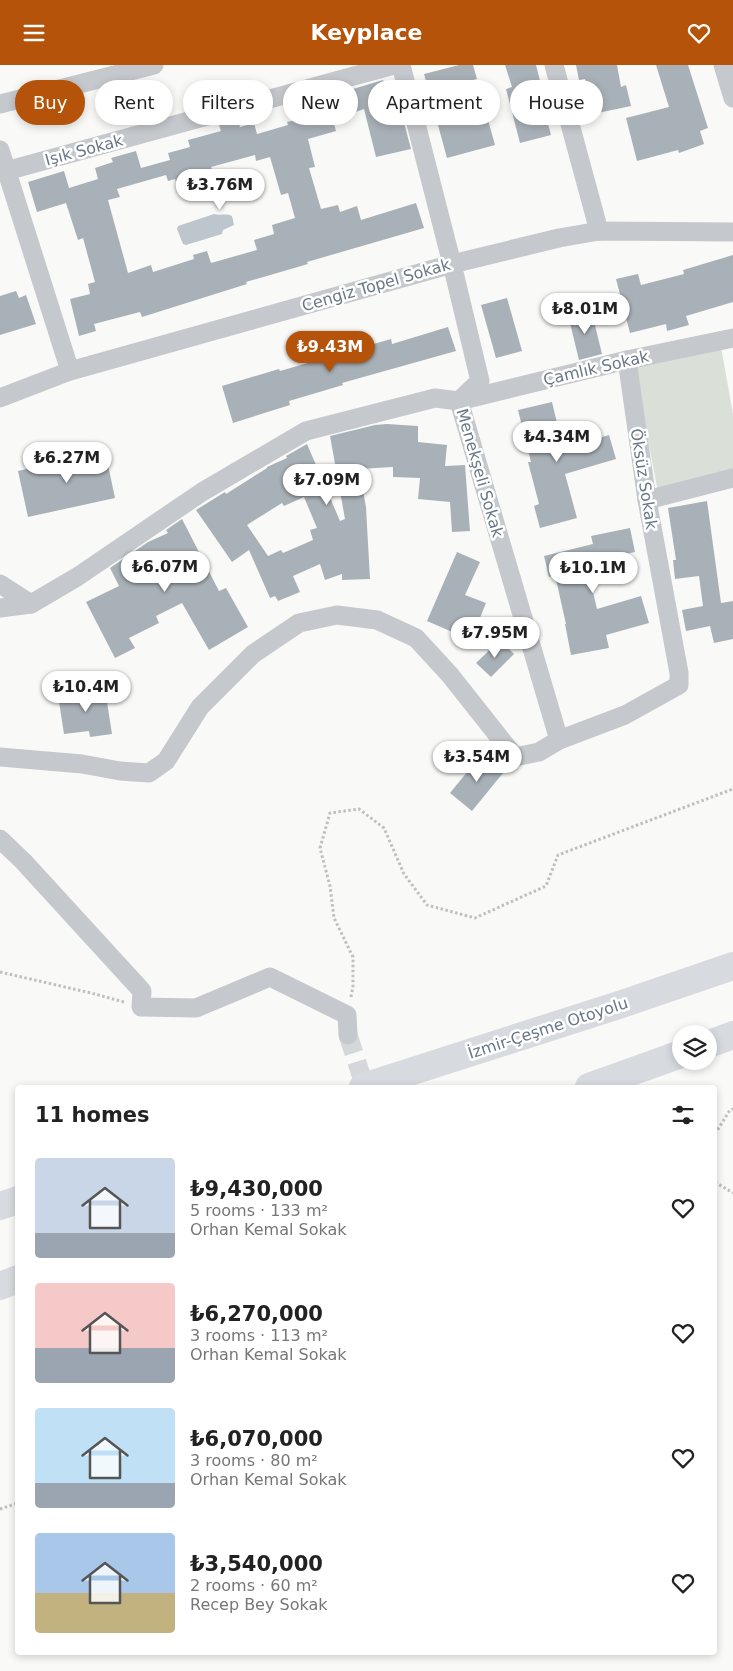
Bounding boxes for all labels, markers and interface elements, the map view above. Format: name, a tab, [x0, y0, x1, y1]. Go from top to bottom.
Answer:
icon: menu	[20, 19, 48, 47]
icon: heart	[685, 19, 713, 47]
text: Keyplace	[310, 20, 423, 45]
chip: Buy	[15, 80, 85, 125]
chip: Rent	[95, 80, 173, 125]
chip: Filters	[183, 80, 273, 125]
chip: New	[283, 80, 358, 125]
chip: Apartment	[368, 80, 500, 125]
chip: House	[510, 80, 603, 125]
street label: Işık Sokak	[43, 130, 126, 170]
pin: ₺3.76M	[179, 169, 261, 211]
text: ₺3.76M	[187, 175, 253, 194]
street label: Cengiz Topel Sokak	[300, 254, 453, 315]
pin: ₺8.01M	[544, 293, 626, 335]
text: ₺8.01M	[552, 299, 618, 318]
pin: ₺9.43M	[289, 331, 371, 373]
text: ₺9.43M	[297, 337, 363, 356]
street label: Çamlık Sokak	[541, 346, 651, 389]
street label: Menekşeli Sokak	[453, 406, 508, 540]
pin: ₺4.34M	[516, 421, 598, 463]
text: ₺4.34M	[524, 427, 590, 446]
street label: Öksüz Sokak	[627, 427, 661, 531]
pin: ₺6.27M	[26, 441, 108, 484]
text: ₺6.27M	[34, 448, 100, 467]
pin: ₺7.09M	[286, 463, 368, 506]
text: ₺7.09M	[294, 470, 360, 489]
pin: ₺6.07M	[124, 551, 206, 593]
pin: ₺10.1M	[552, 551, 634, 594]
text: ₺6.07M	[132, 557, 198, 576]
text: ₺10.1M	[560, 558, 626, 577]
pin: ₺7.95M	[454, 617, 536, 659]
text: ₺7.95M	[462, 623, 528, 642]
pin: ₺10.4M	[45, 671, 127, 713]
text: ₺10.4M	[53, 677, 119, 696]
pin: ₺3.54M	[436, 741, 518, 783]
text: ₺3.54M	[444, 747, 510, 766]
street label: İzmir-Çeşme Otoyolu	[466, 993, 630, 1063]
map controls	[672, 1025, 717, 1070]
button: layers	[672, 1025, 717, 1070]
icon: filters	[669, 1101, 697, 1129]
text: 11 homes	[35, 1103, 150, 1127]
text: ₺9,430,000	[190, 1177, 323, 1201]
icon: home	[75, 1178, 135, 1238]
icon: heart	[669, 1194, 697, 1222]
text: 5 rooms · 133 m²	[190, 1201, 328, 1220]
text: Orhan Kemal Sokak	[190, 1220, 347, 1239]
text: ₺6,270,000	[190, 1302, 323, 1326]
icon: home	[75, 1303, 135, 1363]
icon: heart	[669, 1319, 697, 1347]
text: 3 rooms · 113 m²	[190, 1326, 328, 1345]
text: Orhan Kemal Sokak	[190, 1345, 347, 1364]
text: ₺6,070,000	[190, 1427, 323, 1451]
icon: home	[75, 1428, 135, 1488]
icon: heart	[669, 1444, 697, 1472]
text: 3 rooms · 80 m²	[190, 1451, 318, 1470]
text: Orhan Kemal Sokak	[190, 1470, 347, 1489]
text: ₺3,540,000	[190, 1552, 323, 1576]
icon: home	[75, 1553, 135, 1613]
icon: heart	[669, 1569, 697, 1597]
text: 2 rooms · 60 m²	[190, 1576, 318, 1595]
text: Recep Bey Sokak	[190, 1595, 328, 1614]

